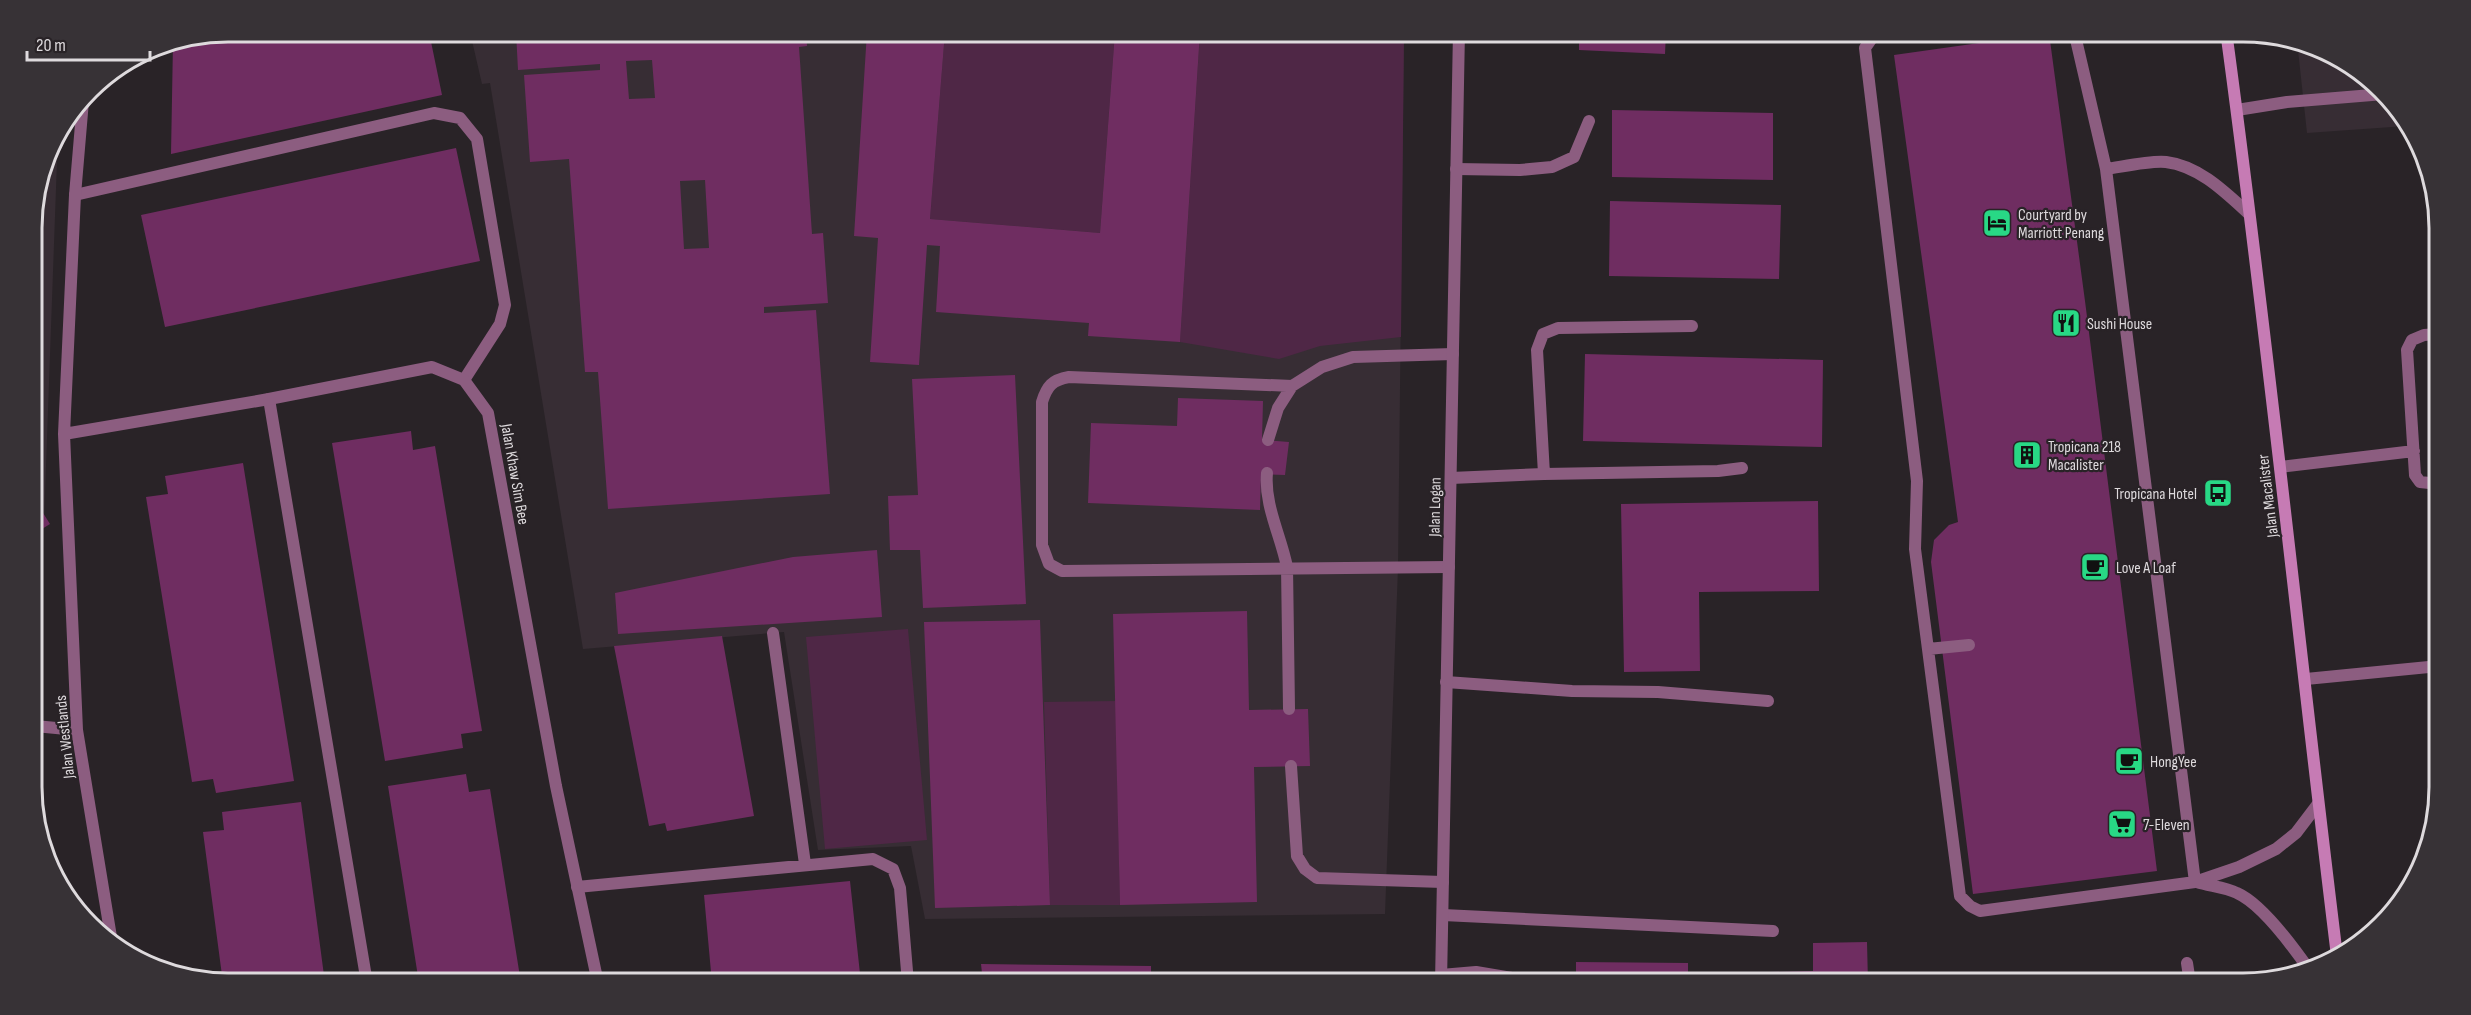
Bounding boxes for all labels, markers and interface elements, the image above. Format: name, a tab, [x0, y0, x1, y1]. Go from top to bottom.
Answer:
scale bar	[27, 24, 150, 62]
text: 20 m	[36, 35, 66, 56]
place label: Courtyard by Marriott Penang	[2018, 206, 2104, 243]
hotel icon: Courtyard by Marriott Penang	[1981, 207, 2013, 239]
restaurant icon: Sushi House	[2050, 307, 2082, 339]
place label: Sushi House	[2087, 315, 2152, 334]
street label: Jalan Khaw Sim Bee	[496, 421, 533, 526]
place label: Tropicana 218 Macalister	[2048, 438, 2121, 475]
building icon: Tropicana 218 Macalister	[2011, 439, 2043, 471]
street label: Jalan Macalister	[2254, 453, 2283, 540]
street label: Jalan Logan	[1425, 477, 1446, 538]
bus stop icon: Tropicana Hotel	[2202, 477, 2234, 509]
place label: Tropicana Hotel	[2114, 485, 2197, 504]
cafe icon: Love A Loaf	[2079, 551, 2111, 583]
place label: Love A Loaf	[2116, 559, 2176, 578]
street label: Jalan Westlands	[52, 694, 79, 780]
cafe icon: HongYee	[2113, 745, 2145, 777]
place label: HongYee	[2150, 753, 2197, 772]
supermarket icon: 7-Eleven	[2106, 808, 2138, 840]
place label: 7-Eleven	[2143, 816, 2190, 835]

